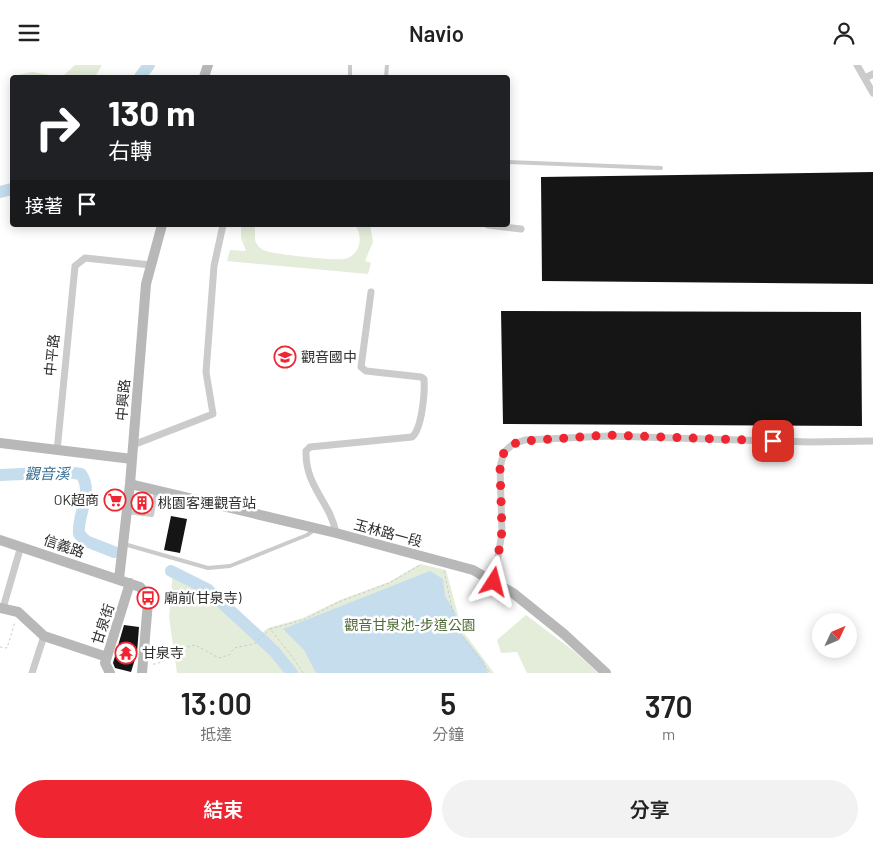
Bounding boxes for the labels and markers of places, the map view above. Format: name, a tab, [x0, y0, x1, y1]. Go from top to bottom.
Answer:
school or university icon: 觀音國中	[273, 345, 297, 369]
place label: 觀音國中	[301, 348, 357, 365]
pin	[752, 420, 794, 462]
supermarket icon: OK超商	[103, 488, 127, 512]
place label: OK超商	[54, 491, 99, 508]
building icon: 桃園客運觀音站	[130, 491, 154, 515]
place label: 桃園客運觀音站	[158, 494, 256, 511]
bus stop icon: 廟前(甘泉寺)	[136, 586, 160, 610]
place label: 廟前(甘泉寺)	[164, 589, 242, 606]
temple icon: 甘泉寺	[114, 641, 138, 665]
place label: 甘泉寺	[142, 644, 184, 661]

